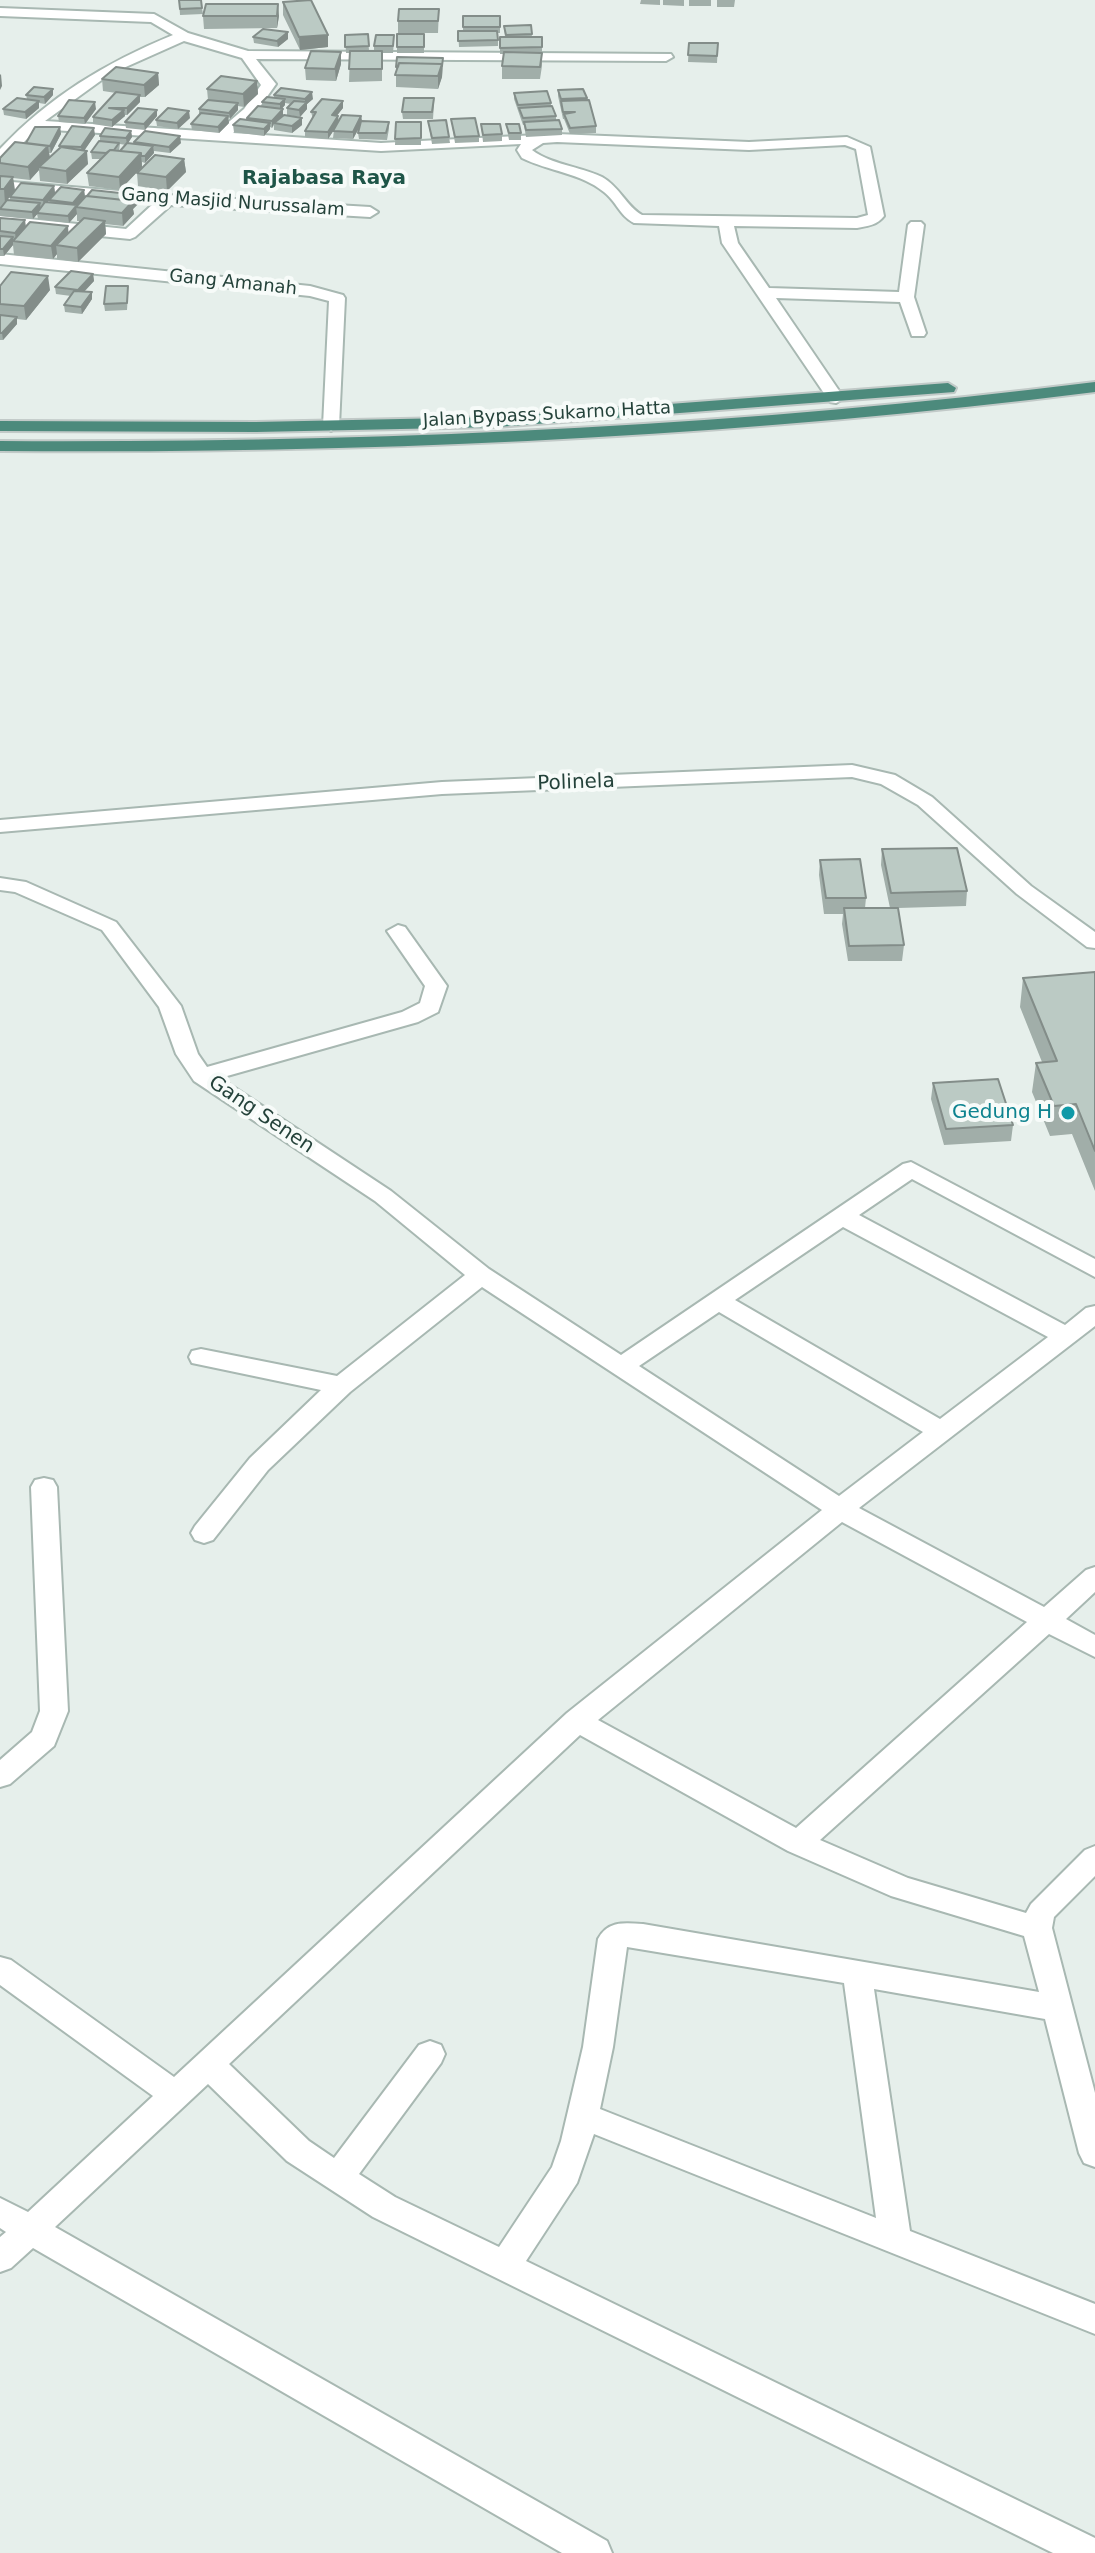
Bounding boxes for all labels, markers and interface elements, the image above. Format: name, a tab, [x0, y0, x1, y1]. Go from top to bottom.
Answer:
district label: Rajabasa Raya	[242, 167, 406, 191]
street label: Gang Masjid Nurussalam	[121, 184, 345, 222]
street label: Gang Amanah	[168, 266, 298, 300]
street label: Jalan Bypass Sukarno Hatta	[422, 398, 672, 432]
street label: Polinela	[537, 770, 615, 796]
street label: Gang Senen	[204, 1071, 318, 1159]
place label: Gedung H	[952, 1101, 1052, 1125]
marker: Gedung H	[1059, 1104, 1077, 1122]

